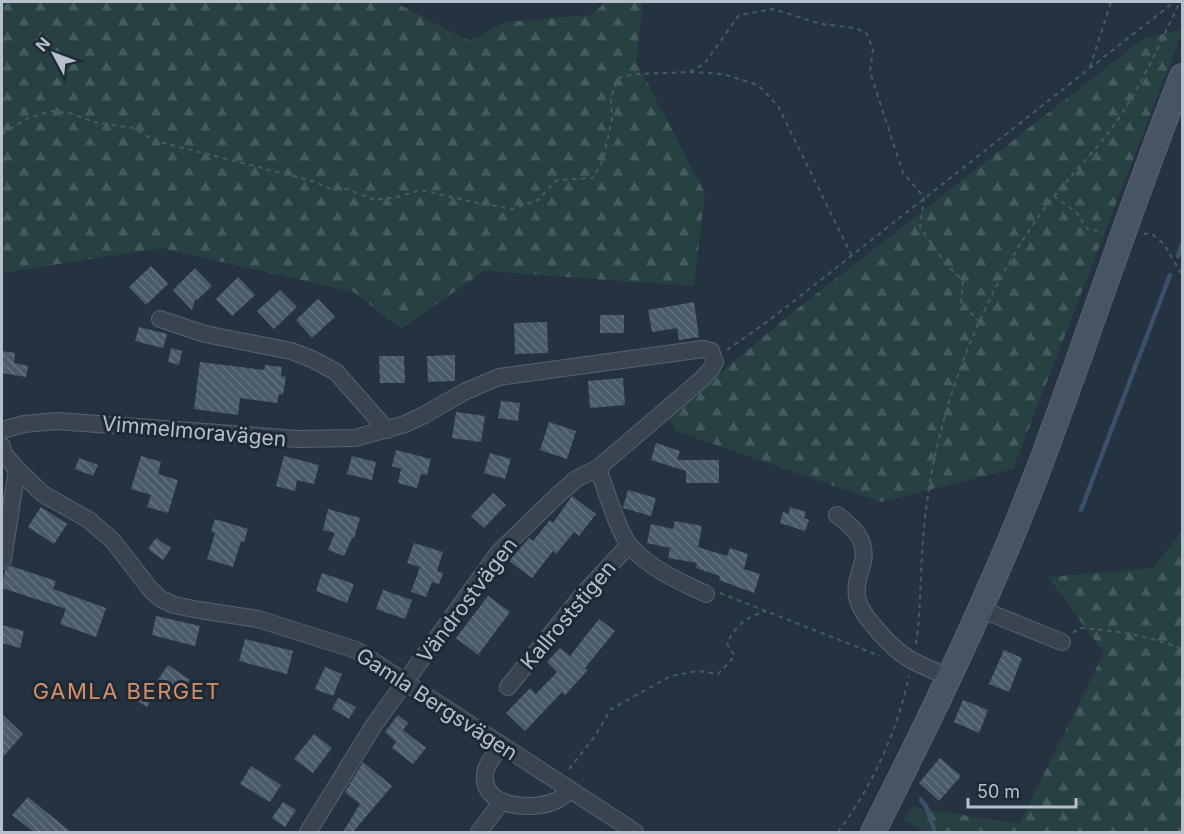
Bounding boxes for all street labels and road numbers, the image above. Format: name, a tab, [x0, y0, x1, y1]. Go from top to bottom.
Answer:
street label: Vimmelmoravägen	[101, 410, 287, 452]
street label: Vändrostvägen	[412, 532, 522, 668]
street label: Kallroststigen	[515, 555, 621, 675]
street label: Gamla Bergsvägen	[352, 643, 522, 765]

